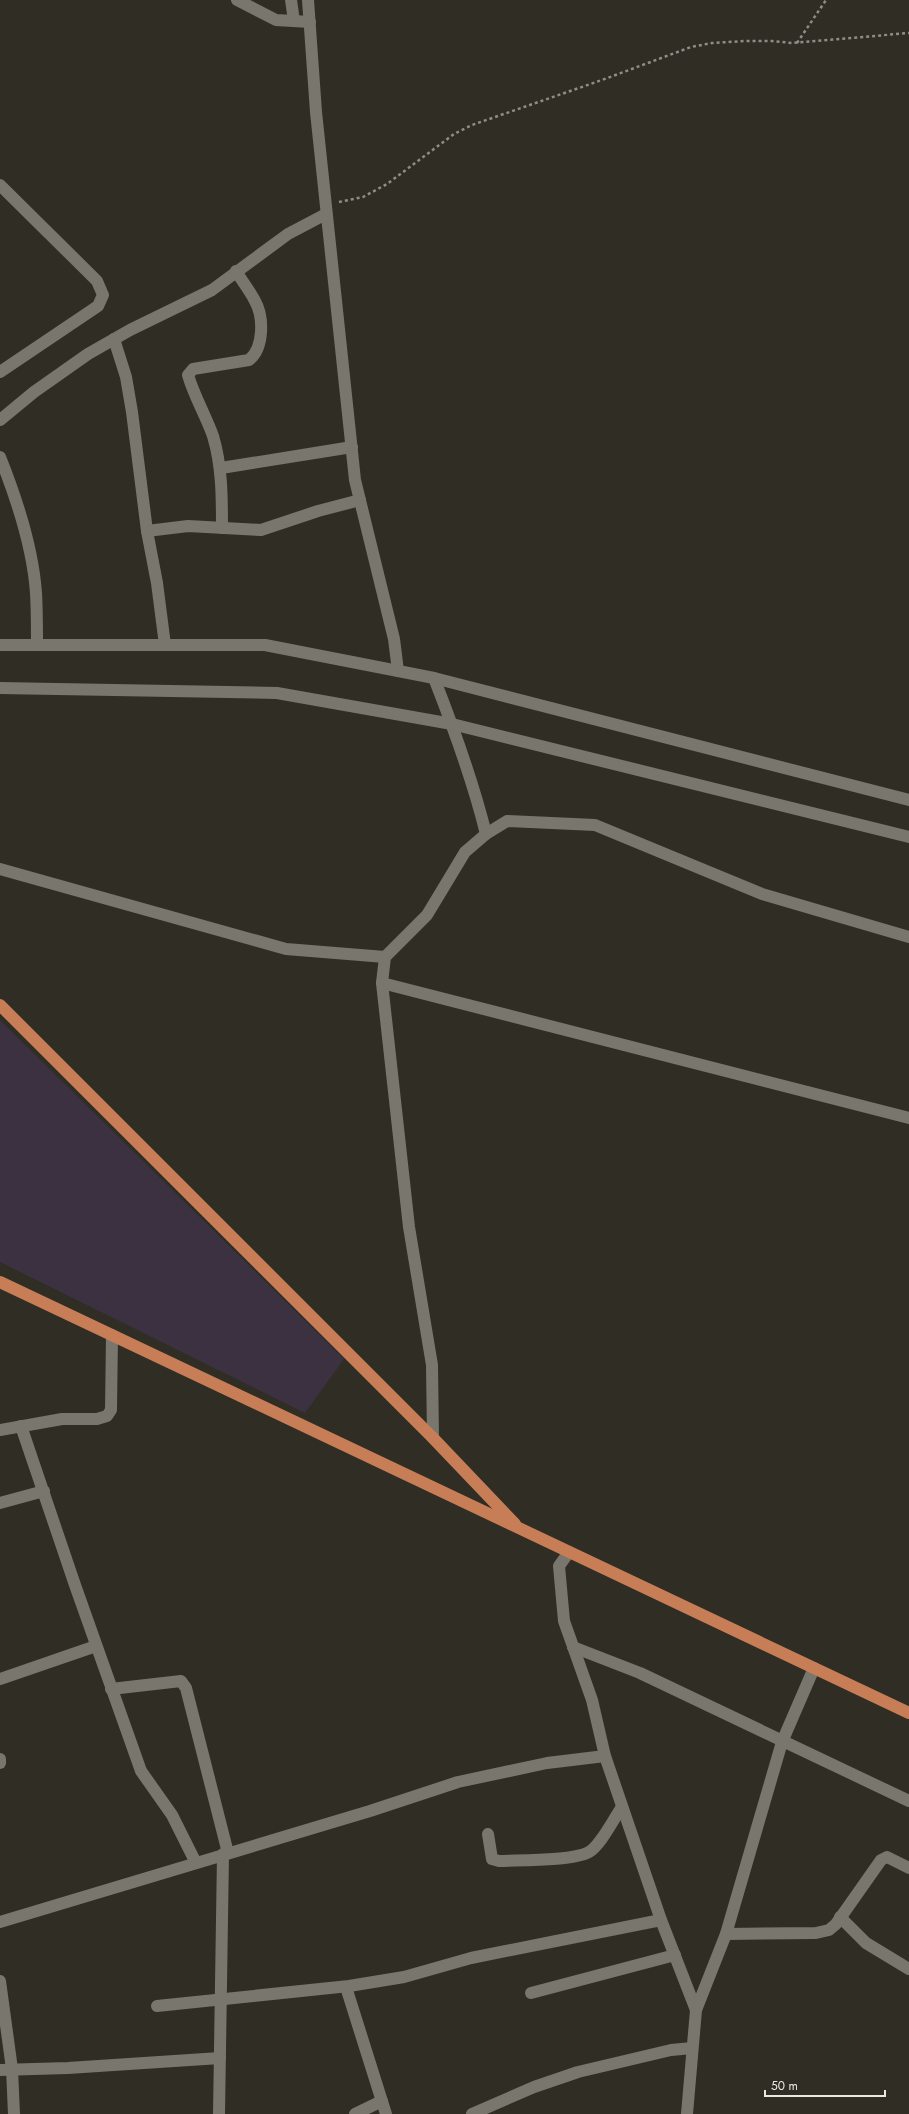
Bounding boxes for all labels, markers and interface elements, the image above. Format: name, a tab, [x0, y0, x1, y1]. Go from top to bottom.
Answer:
scale bar	[765, 2072, 885, 2098]
text: 50 m	[771, 2077, 798, 2095]

